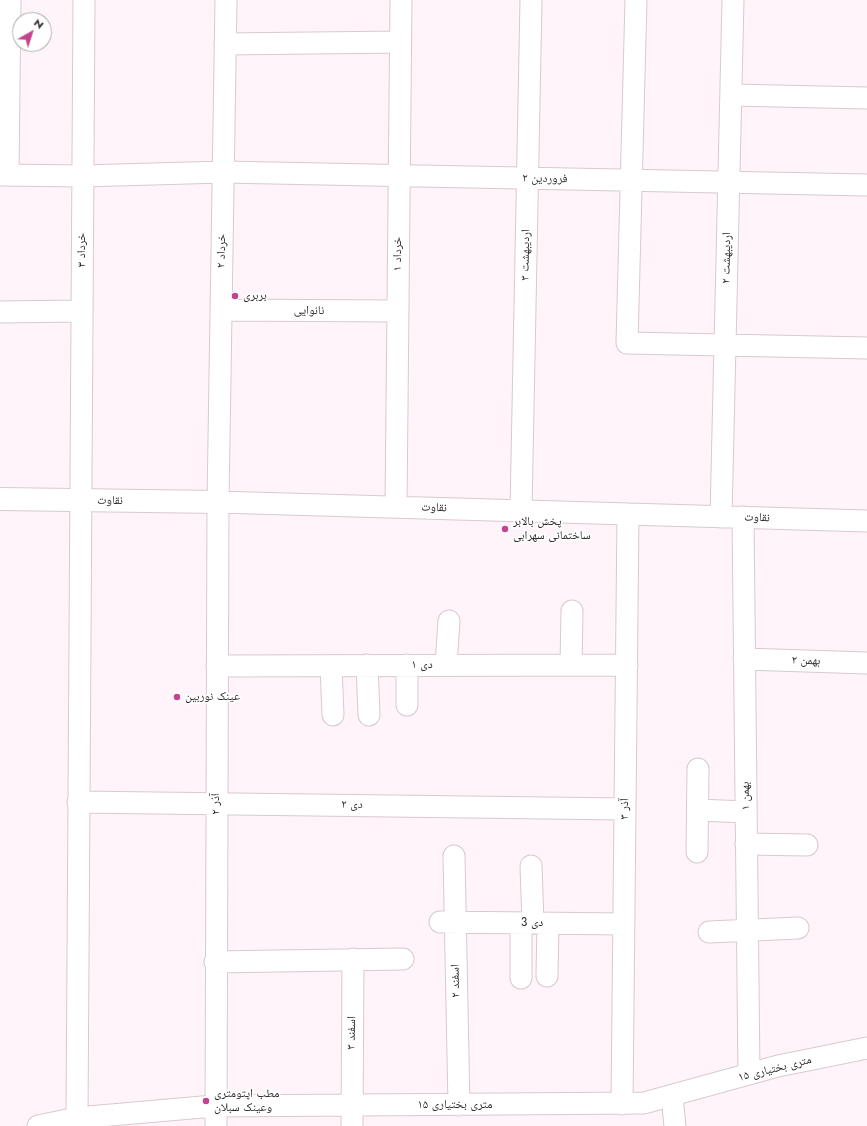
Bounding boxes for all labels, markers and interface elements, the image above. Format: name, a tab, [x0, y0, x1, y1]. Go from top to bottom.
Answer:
north arrow	[12, 12, 52, 52]
text: N	[30, 14, 47, 32]
street label: فروردین ۲	[522, 171, 568, 187]
street label: اردیبهشت ۳	[518, 229, 534, 281]
street label: اردیبهشت ۲	[719, 232, 735, 284]
street label: خرداد ۳	[75, 233, 89, 267]
street label: خرداد ۲	[215, 234, 229, 268]
street label: خرداد ۱	[391, 237, 405, 271]
place label: بربری	[243, 289, 267, 303]
marker: بربری	[230, 291, 240, 301]
street label: نانوایی	[294, 304, 324, 318]
street label: نقاوت	[97, 494, 123, 508]
street label: نقاوت	[421, 500, 447, 516]
street label: نقاوت	[744, 510, 770, 526]
place label: پخش بالابر ساختمانی سهرابی	[513, 515, 591, 543]
marker: پخش بالابر ساختمانی سهرابی	[500, 524, 510, 534]
street label: بهمن ۲	[791, 653, 821, 669]
street label: دی ۱	[411, 658, 433, 672]
place label: عینک نوربین	[185, 690, 240, 704]
marker: عینک نوربین	[172, 692, 182, 702]
street label: بهمن ۱	[739, 781, 753, 811]
street label: آذر ۲	[209, 793, 223, 815]
street label: دی ۲	[341, 798, 363, 812]
street label: آذر ۳	[618, 798, 632, 820]
street label: دی 3	[521, 916, 543, 930]
street label: اسفند ۲	[449, 964, 463, 998]
street label: اسفند ۳	[345, 1016, 359, 1050]
street label: ۱۵ متری بختیاری	[737, 1053, 813, 1085]
place label: مطب اپتومتری وعینک سبلان	[214, 1087, 279, 1115]
marker: مطب اپتومتری وعینک سبلان	[201, 1096, 211, 1106]
street label: ۱۵ متری بختیاری	[417, 1098, 493, 1112]

